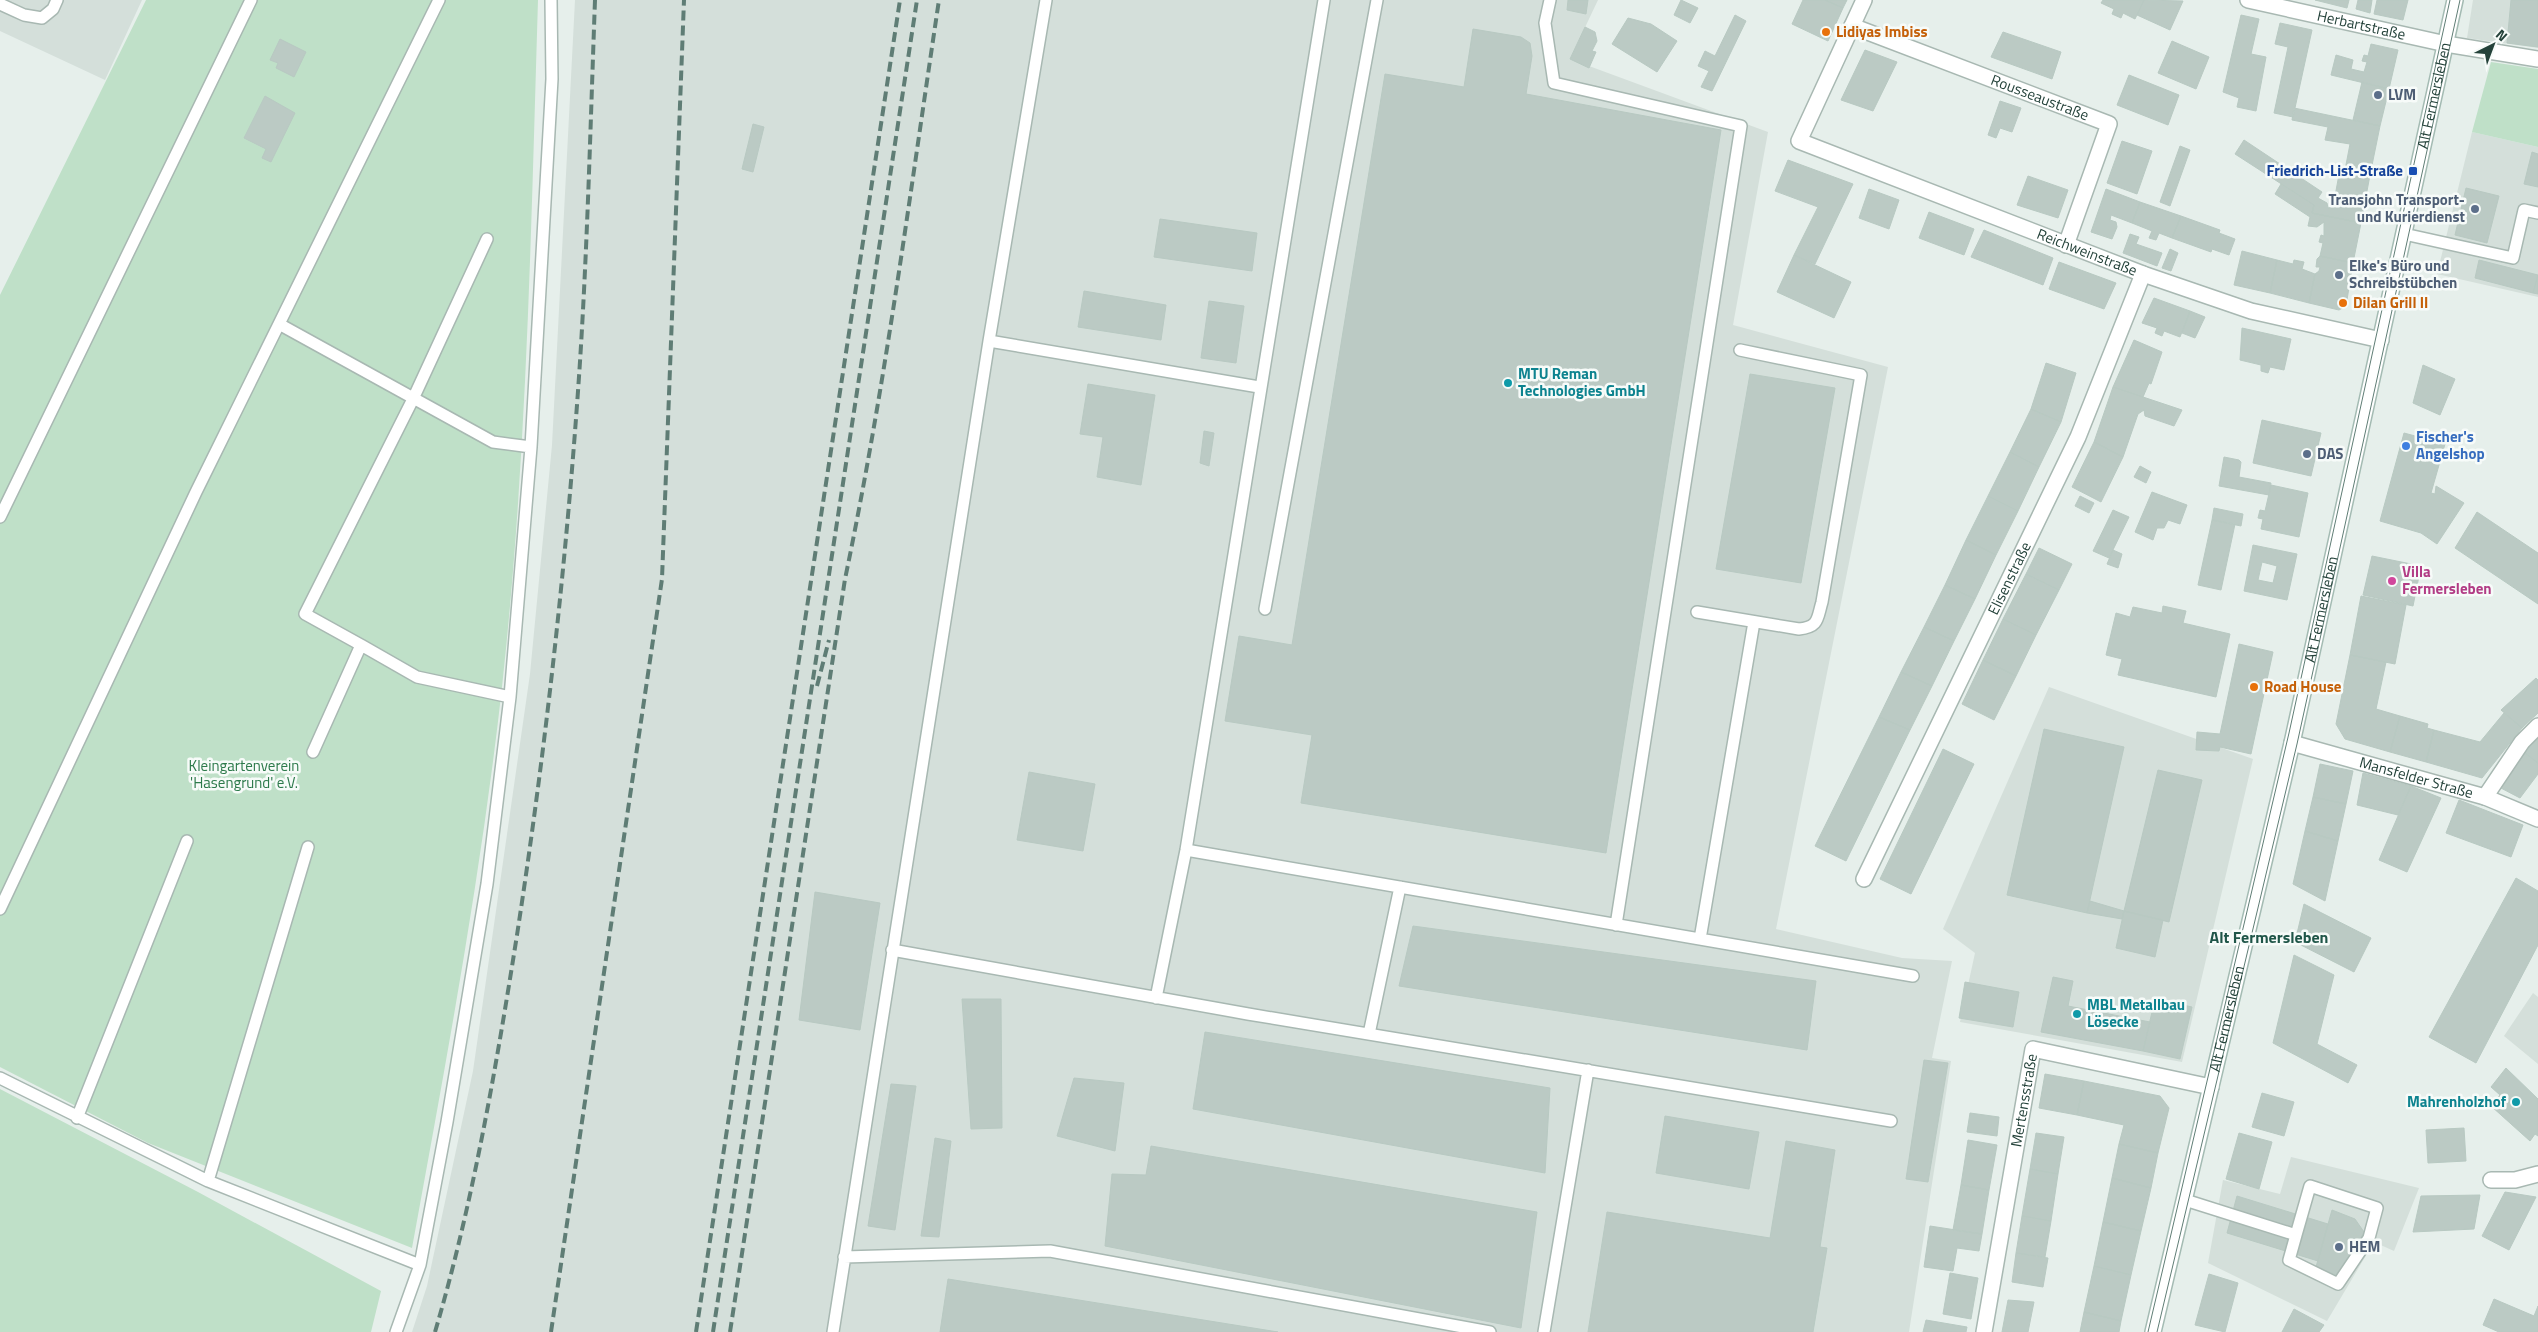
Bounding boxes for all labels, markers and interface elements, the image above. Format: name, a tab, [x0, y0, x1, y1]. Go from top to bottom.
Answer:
street label: Herbartstraße	[2315, 4, 2408, 46]
place label: Lidiyas Imbiss	[1836, 20, 1928, 43]
north arrow	[2468, 20, 2518, 70]
text: N	[2491, 24, 2513, 46]
marker: Lidiyas Imbiss	[1820, 26, 1832, 38]
street label: Alt Fermersleben	[2411, 40, 2456, 151]
street label: Rousseaustraße	[1988, 68, 2092, 126]
place label: LVM	[2388, 83, 2416, 106]
marker: LVM	[2372, 89, 2384, 101]
place label: Friedrich-List-Straße	[2266, 159, 2403, 182]
marker: Friedrich-List-Straße	[2407, 165, 2419, 177]
place label: Transjohn Transport- und Kurierdienst	[2328, 188, 2466, 228]
marker: Transjohn Transport- und Kurierdienst	[2469, 203, 2481, 215]
street label: Reichweinstraße	[2034, 222, 2141, 282]
place label: Elke's Büro und Schreibstübchen	[2349, 254, 2457, 294]
marker: Elke's Büro und Schreibstübchen	[2333, 269, 2345, 281]
place label: Dilan Grill II	[2353, 291, 2428, 314]
marker: Dilan Grill II	[2337, 297, 2349, 309]
place label: MTU Reman Technologies GmbH	[1518, 362, 1646, 402]
marker: MTU Reman Technologies GmbH	[1502, 377, 1514, 389]
place label: Fischer's Angelshop	[2416, 425, 2485, 465]
marker: Fischer's Angelshop	[2400, 440, 2412, 452]
place label: DAS	[2317, 442, 2344, 465]
marker: DAS	[2301, 448, 2313, 460]
street label: Elisenstraße	[1982, 538, 2037, 619]
street label: Alt Fermersleben	[2298, 554, 2344, 665]
place label: Villa Fermersleben	[2402, 560, 2492, 600]
marker: Villa Fermersleben	[2386, 575, 2398, 587]
place label: Road House	[2264, 675, 2342, 698]
marker: Road House	[2248, 681, 2260, 693]
street label: Mansfelder Straße	[2357, 750, 2476, 804]
park label: Kleingartenverein 'Hasengrund' e.V.	[189, 754, 299, 794]
district label: Alt Fermersleben	[2210, 925, 2328, 949]
street label: Alt Fermersleben	[2203, 963, 2250, 1074]
place label: MBL Metallbau Lösecke	[2087, 993, 2185, 1033]
marker: MBL Metallbau Lösecke	[2071, 1008, 2083, 1020]
street label: Mertensstraße	[2004, 1052, 2043, 1149]
place label: Mahrenholzhof	[2407, 1090, 2507, 1113]
marker: Mahrenholzhof	[2510, 1096, 2522, 1108]
place label: HEM	[2349, 1235, 2380, 1258]
marker: HEM	[2333, 1241, 2345, 1253]

